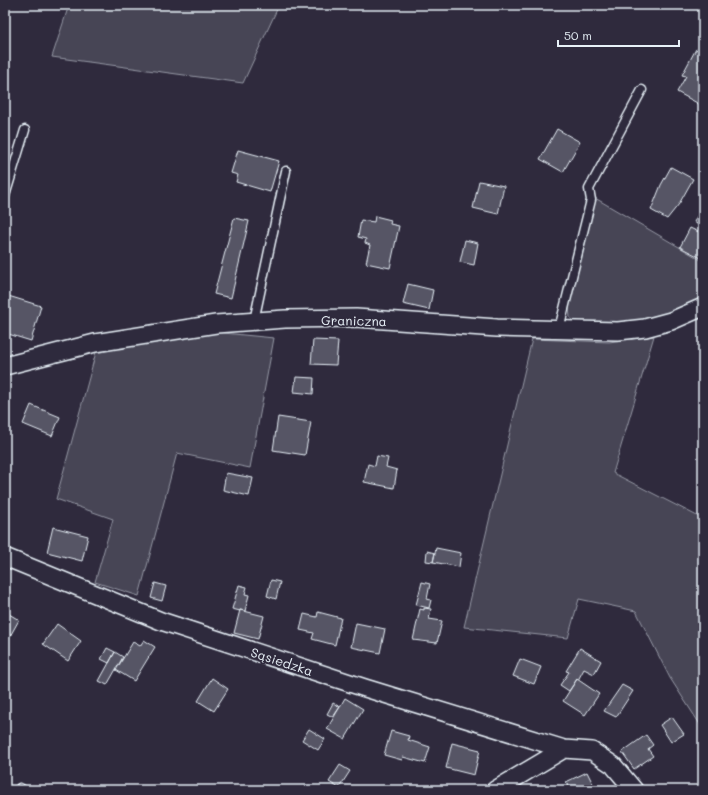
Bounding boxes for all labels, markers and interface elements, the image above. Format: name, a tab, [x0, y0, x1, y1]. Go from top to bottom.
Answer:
scale bar	[558, 22, 679, 48]
text: 50 m	[564, 27, 592, 43]
street label: Graniczna	[321, 311, 387, 329]
street label: Sąsiedzka	[249, 643, 315, 679]

